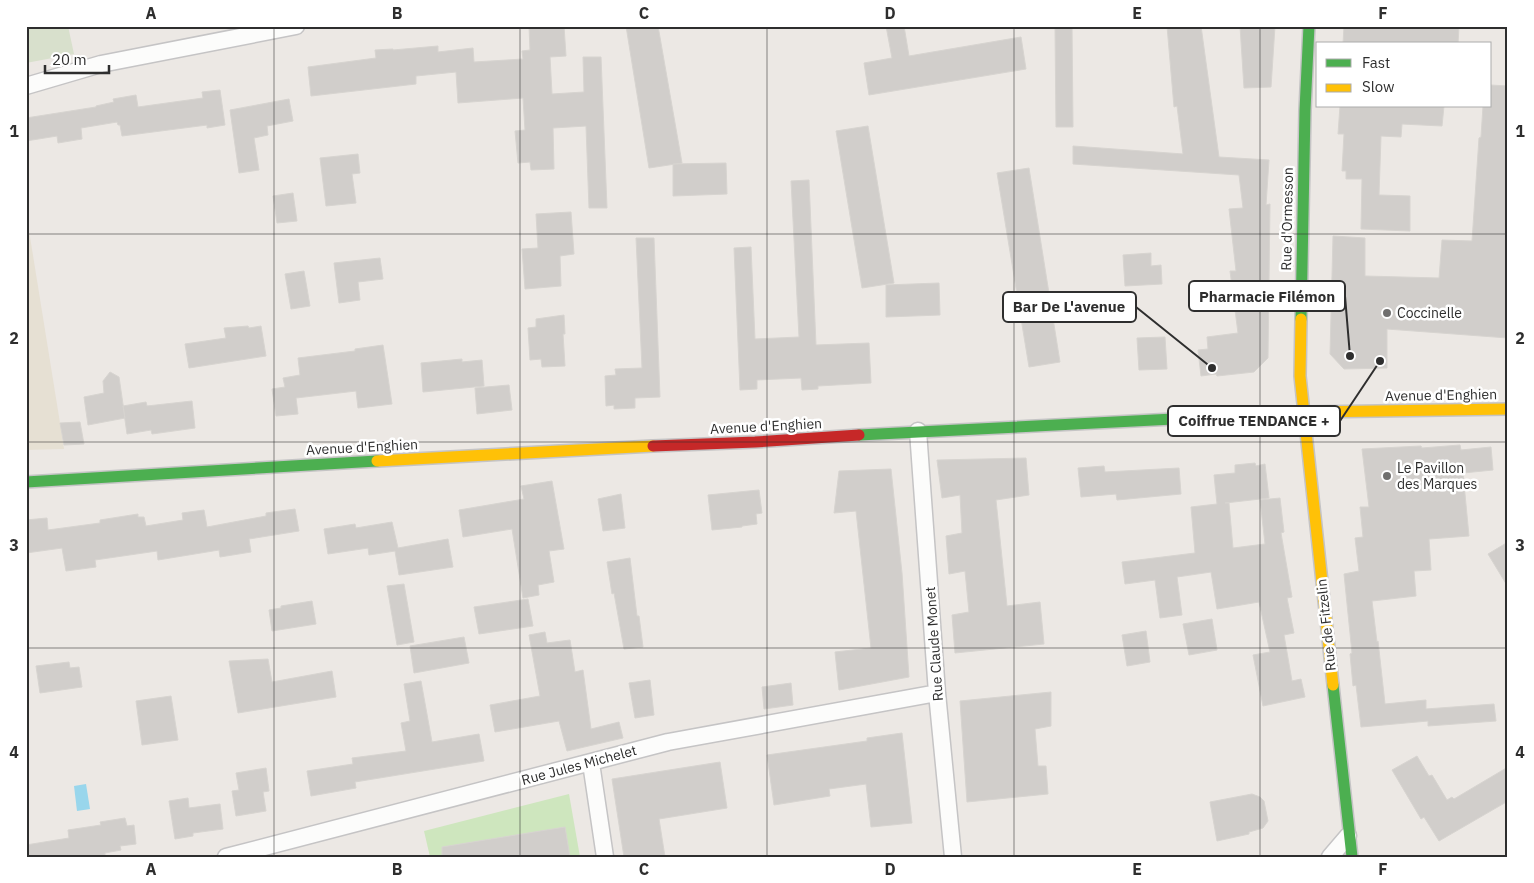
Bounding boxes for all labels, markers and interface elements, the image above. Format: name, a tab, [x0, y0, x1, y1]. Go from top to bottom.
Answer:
text: A	[146, 3, 157, 23]
text: B	[392, 3, 403, 23]
text: C	[639, 3, 649, 23]
text: D	[884, 3, 896, 23]
text: E	[1132, 3, 1142, 23]
text: F	[1378, 3, 1388, 23]
scale bar	[45, 42, 109, 74]
legend	[1316, 42, 1492, 108]
text: 20 m	[52, 50, 87, 69]
text: Fast	[1362, 53, 1390, 72]
text: Slow	[1362, 77, 1395, 96]
text: 1	[9, 121, 19, 141]
text: 1	[1515, 121, 1525, 141]
street label: Rue d'Ormesson	[1277, 167, 1297, 271]
callout: Pharmacie Filémon	[1189, 281, 1345, 311]
text: Pharmacie Filémon	[1199, 287, 1335, 306]
callout: Bar De L'avenue	[1003, 292, 1136, 322]
text: Bar De L'avenue	[1013, 297, 1125, 316]
place label: Coccinelle	[1397, 304, 1462, 322]
marker: Coccinelle	[1381, 307, 1393, 319]
text: 2	[9, 328, 19, 348]
text: 2	[1515, 328, 1525, 348]
street label: Avenue d'Enghien	[1385, 385, 1497, 405]
callout: Coiffrue TENDANCE +	[1168, 406, 1340, 436]
text: Coiffrue TENDANCE +	[1178, 411, 1330, 430]
street label: Avenue d'Enghien	[710, 414, 822, 438]
street label: Avenue d'Enghien	[306, 435, 418, 459]
place label: Le Pavillon des Marques	[1397, 459, 1478, 493]
marker: Le Pavillon des Marques	[1381, 470, 1393, 482]
text: 3	[9, 535, 19, 555]
text: 3	[1515, 535, 1525, 555]
street label: Rue de Fitzelin	[1312, 578, 1340, 672]
street label: Rue Claude Monet	[921, 586, 947, 702]
street label: Rue Jules Michelet	[519, 741, 639, 789]
text: 4	[9, 742, 19, 762]
text: 4	[1515, 742, 1525, 762]
text: A	[146, 859, 157, 879]
text: B	[392, 859, 403, 879]
text: C	[639, 859, 649, 879]
text: D	[884, 859, 896, 879]
text: E	[1132, 859, 1142, 879]
text: F	[1378, 859, 1388, 879]

